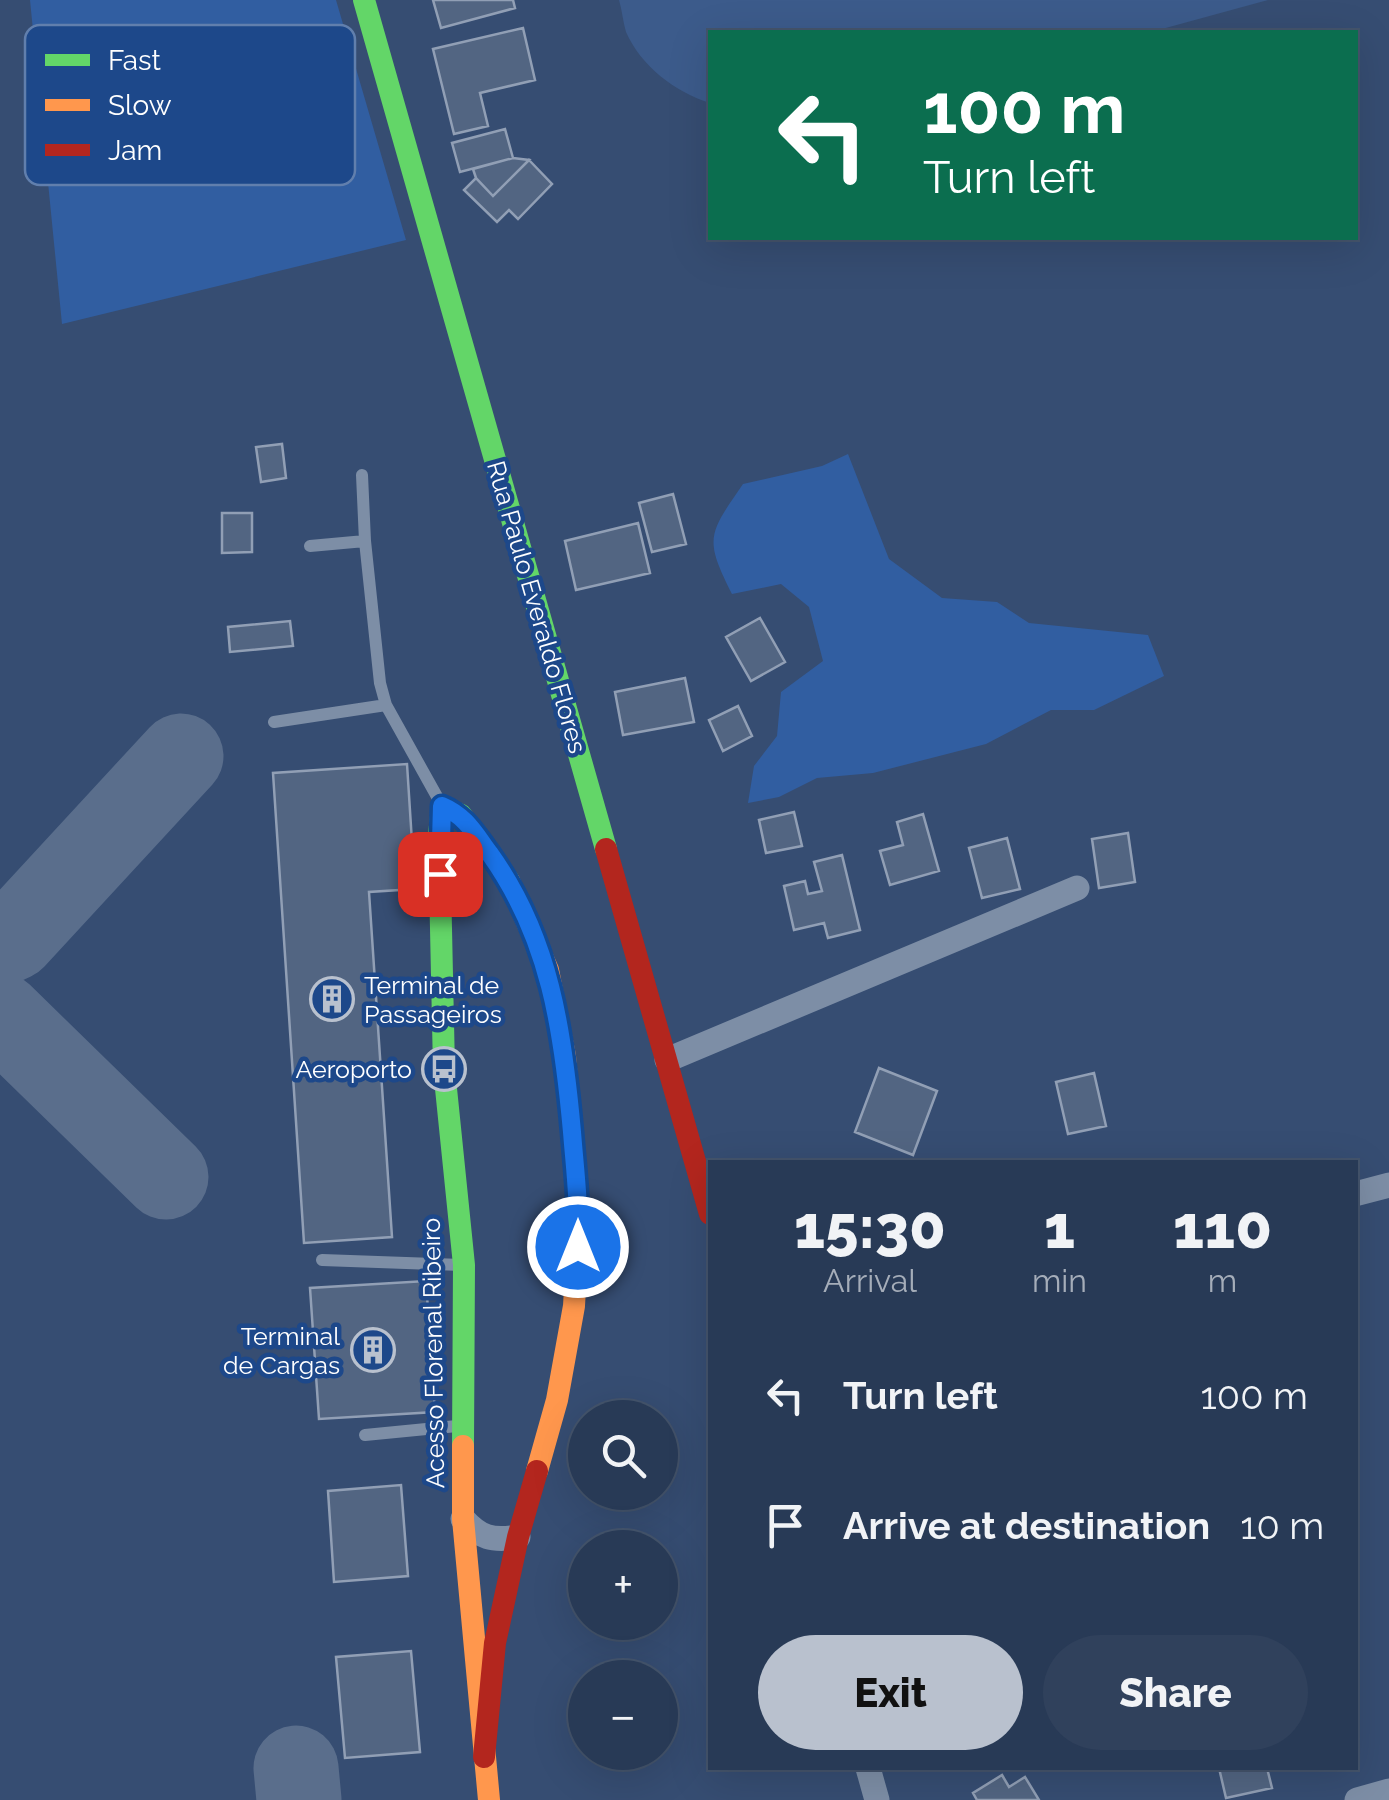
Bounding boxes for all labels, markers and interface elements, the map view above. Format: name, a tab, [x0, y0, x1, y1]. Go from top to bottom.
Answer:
legend	[25, 25, 355, 185]
text: Fast	[108, 44, 161, 77]
text: 100 m	[923, 67, 1126, 149]
icon: left	[758, 70, 888, 200]
text: Slow	[108, 89, 172, 122]
text: Jam	[108, 134, 162, 167]
text: Turn left	[923, 151, 1095, 204]
street label: Rua Paulo Everaldo Flores	[481, 457, 593, 757]
pin	[398, 832, 483, 917]
icon: arrive	[413, 847, 468, 902]
place label: Terminal de Passageiros	[364, 970, 502, 1029]
building icon: Terminal de Passageiros	[309, 976, 355, 1022]
bus stop icon: Aeroporto	[421, 1046, 467, 1092]
place label: Aeroporto	[295, 1054, 412, 1084]
text: 15:30	[794, 1192, 946, 1262]
text: 1	[1044, 1192, 1075, 1262]
text: 110	[1173, 1192, 1272, 1262]
position arrow	[526, 1195, 630, 1299]
street label: Acesso Florenal Ribeiro	[416, 1217, 450, 1489]
text: Arrival	[823, 1262, 917, 1299]
text: min	[1032, 1262, 1087, 1299]
text: m	[1208, 1262, 1237, 1299]
place label: Terminal de Cargas	[223, 1321, 340, 1380]
building icon: Terminal de Cargas	[350, 1327, 396, 1373]
icon: left	[758, 1368, 813, 1423]
text: Turn left	[843, 1373, 998, 1418]
text: 100 m	[1201, 1373, 1308, 1418]
map controls	[568, 1400, 678, 1770]
button: search	[568, 1400, 678, 1510]
icon: arrive	[758, 1498, 813, 1553]
text: Arrive at destination	[843, 1503, 1210, 1548]
text: 10 m	[1240, 1503, 1324, 1548]
button: +	[568, 1530, 678, 1640]
button: Exit	[758, 1635, 1023, 1750]
button: Share	[1043, 1635, 1308, 1750]
button: −	[568, 1660, 678, 1770]

